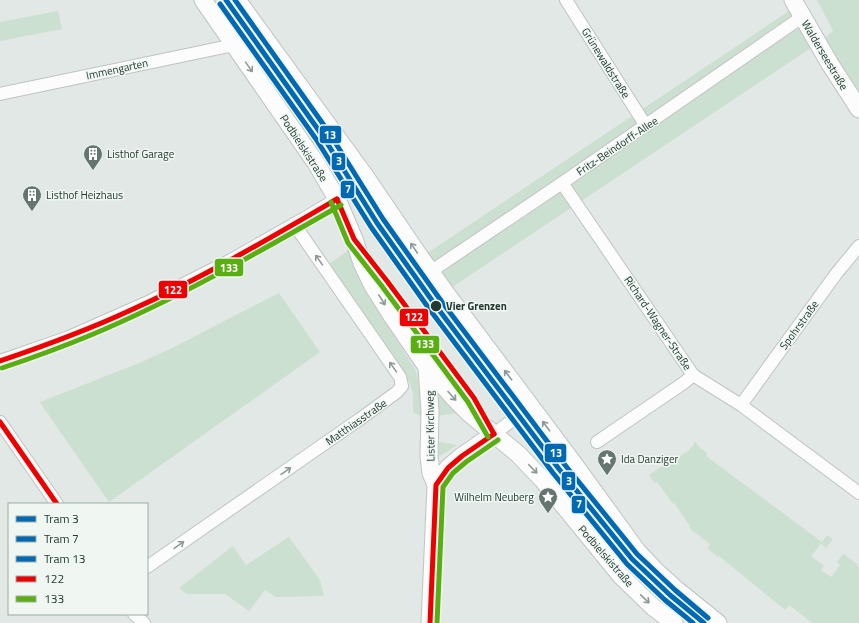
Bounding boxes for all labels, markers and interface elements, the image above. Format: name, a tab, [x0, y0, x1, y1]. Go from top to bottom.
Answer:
street label: Walderseestraße	[798, 17, 852, 93]
street label: Grünewaldstraße	[578, 25, 634, 102]
street label: Immengarten	[85, 55, 149, 83]
one-way arrow	[245, 61, 253, 72]
street label: Podbielskistraße	[276, 111, 332, 185]
street label: Fritz-Beindorff-Allee	[573, 112, 661, 179]
line badge: 13	[319, 125, 342, 144]
text: 13	[324, 127, 336, 143]
building icon: Listhof Garage	[82, 143, 104, 171]
place label: Listhof Garage	[107, 146, 175, 162]
line badge: 3	[331, 152, 346, 171]
text: 3	[336, 153, 342, 169]
line badge: 7	[340, 180, 355, 199]
text: 7	[345, 181, 351, 197]
building icon: Listhof Heizhaus	[21, 184, 43, 212]
place label: Listhof Heizhaus	[46, 187, 123, 203]
one-way arrow	[410, 243, 418, 254]
one-way arrow	[315, 255, 323, 266]
line badge: 133	[214, 258, 244, 277]
text: 133	[220, 260, 238, 276]
street label: Richard-Wagner-Straße	[620, 273, 696, 374]
line badge: 122	[158, 280, 188, 299]
text: 122	[164, 282, 182, 298]
one-way arrow	[378, 294, 386, 306]
street label: Spohrstraße	[776, 297, 823, 353]
place label: Vier Grenzen	[446, 298, 507, 314]
marker: Vier Grenzen	[429, 299, 443, 313]
line badge: 122	[399, 308, 429, 327]
text: 122	[405, 309, 423, 325]
line badge: 133	[410, 335, 440, 354]
text: 133	[416, 336, 434, 352]
one-way arrow	[389, 362, 397, 373]
one-way arrow	[503, 370, 512, 381]
street label: Lister Kirchweg	[421, 390, 439, 462]
one-way arrow	[448, 391, 457, 401]
street label: Matthiasstraße	[322, 395, 390, 449]
one-way arrow	[542, 421, 550, 432]
line badge: 13	[544, 443, 567, 463]
text: 13	[550, 445, 562, 461]
place icon: Ida Danziger	[596, 448, 618, 476]
place label: Ida Danziger	[621, 451, 679, 467]
one-way arrow	[528, 464, 537, 474]
one-way arrow	[280, 467, 291, 475]
line badge: 3	[561, 471, 576, 491]
text: 3	[566, 473, 572, 489]
place icon: Wilhelm Neuberg	[537, 486, 559, 514]
place label: Wilhelm Neuberg	[454, 489, 534, 505]
line badge: 7	[571, 495, 586, 514]
text: 7	[576, 496, 582, 512]
legend	[8, 503, 148, 615]
text: Tram 3	[44, 509, 79, 528]
street label: Podbielskistraße	[575, 522, 638, 591]
text: Tram 7	[44, 529, 79, 548]
one-way arrow	[173, 541, 184, 549]
text: Tram 13	[44, 549, 86, 568]
text: 122	[44, 569, 64, 588]
text: 133	[44, 589, 64, 608]
one-way arrow	[640, 595, 650, 604]

